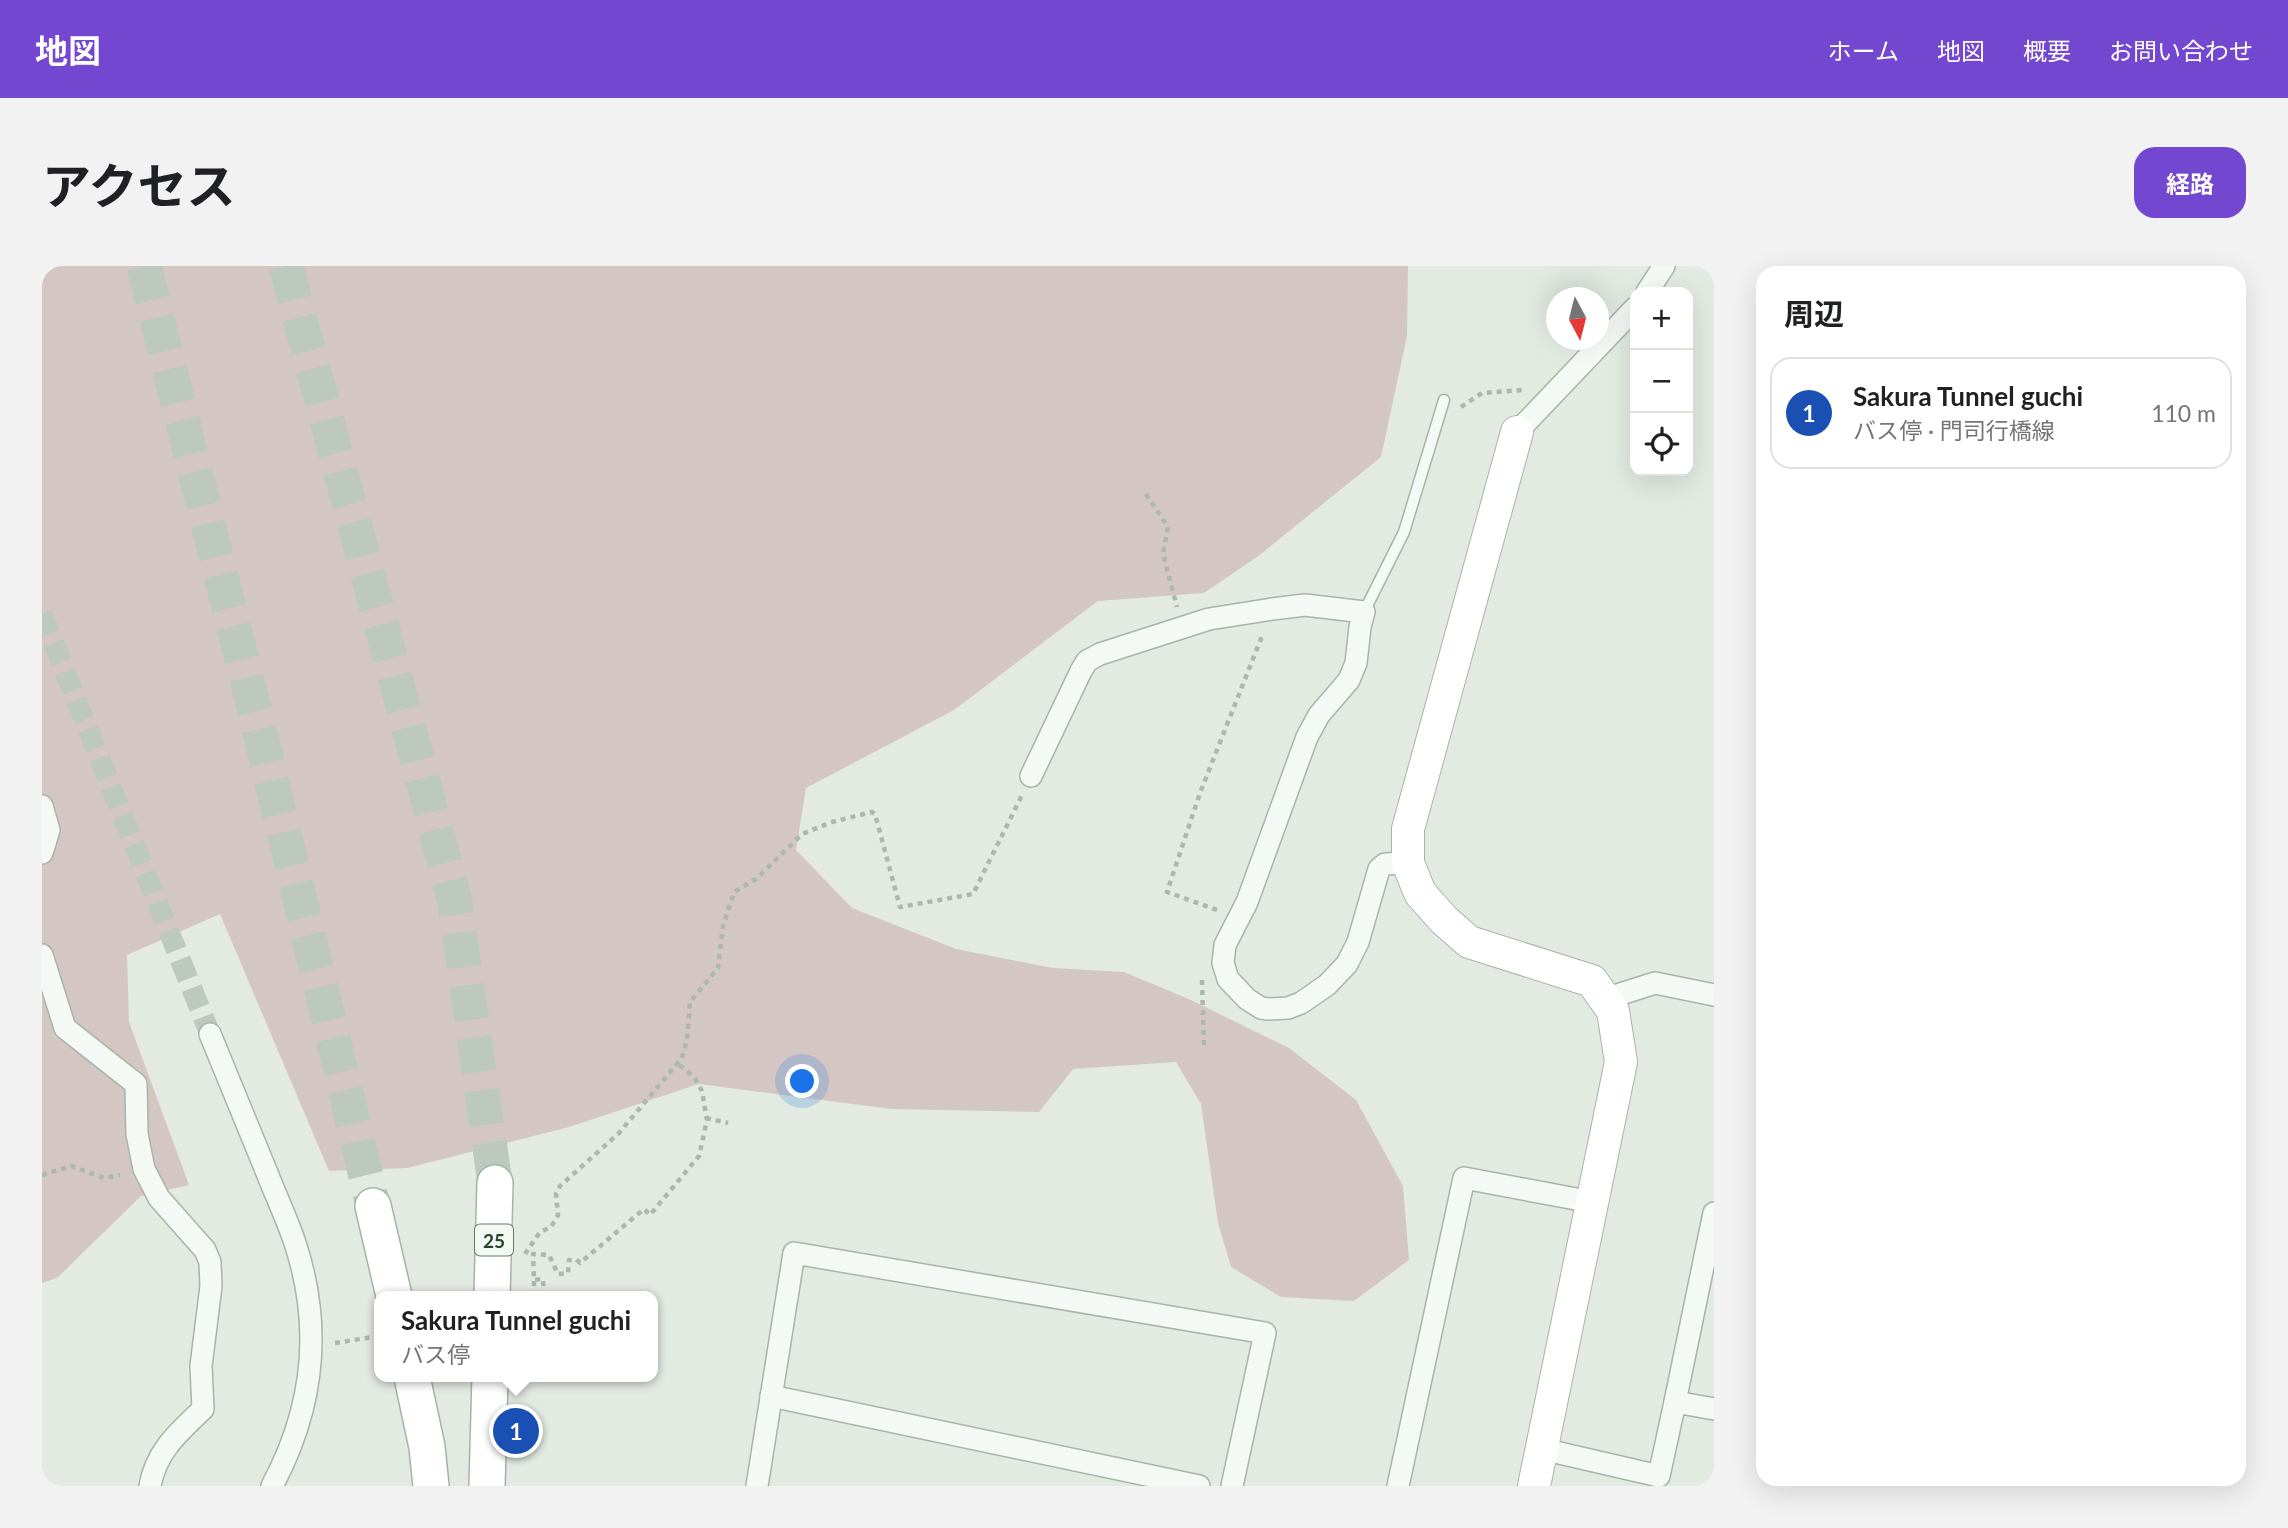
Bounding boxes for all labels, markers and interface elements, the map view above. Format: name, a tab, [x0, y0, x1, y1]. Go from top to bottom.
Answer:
text: 地図	[35, 30, 101, 70]
text: ホーム	[1828, 36, 1899, 65]
text: 地図	[1937, 36, 1985, 65]
text: 概要	[2023, 36, 2071, 65]
text: お問い合わせ	[2109, 36, 2253, 65]
button: 経路	[2134, 147, 2246, 218]
text: アクセス	[42, 156, 236, 214]
north arrow	[1546, 287, 1609, 350]
map controls	[1630, 287, 1693, 476]
button: +	[1630, 287, 1693, 350]
text: 周辺	[1784, 295, 1844, 331]
button: −	[1630, 350, 1693, 413]
text: Sakura Tunnel guchi	[1853, 380, 2083, 412]
text: 1	[1802, 399, 1816, 427]
text: 110 m	[2151, 399, 2216, 427]
button: locate	[1630, 413, 1693, 476]
text: バス停 · 門司行橋線	[1853, 416, 2055, 444]
your location	[785, 1064, 819, 1098]
road number: 25	[475, 1224, 513, 1256]
popup	[374, 1291, 658, 1382]
text: Sakura Tunnel guchi	[401, 1304, 631, 1336]
text: バス停	[401, 1340, 470, 1368]
pin: 1	[493, 1405, 539, 1457]

